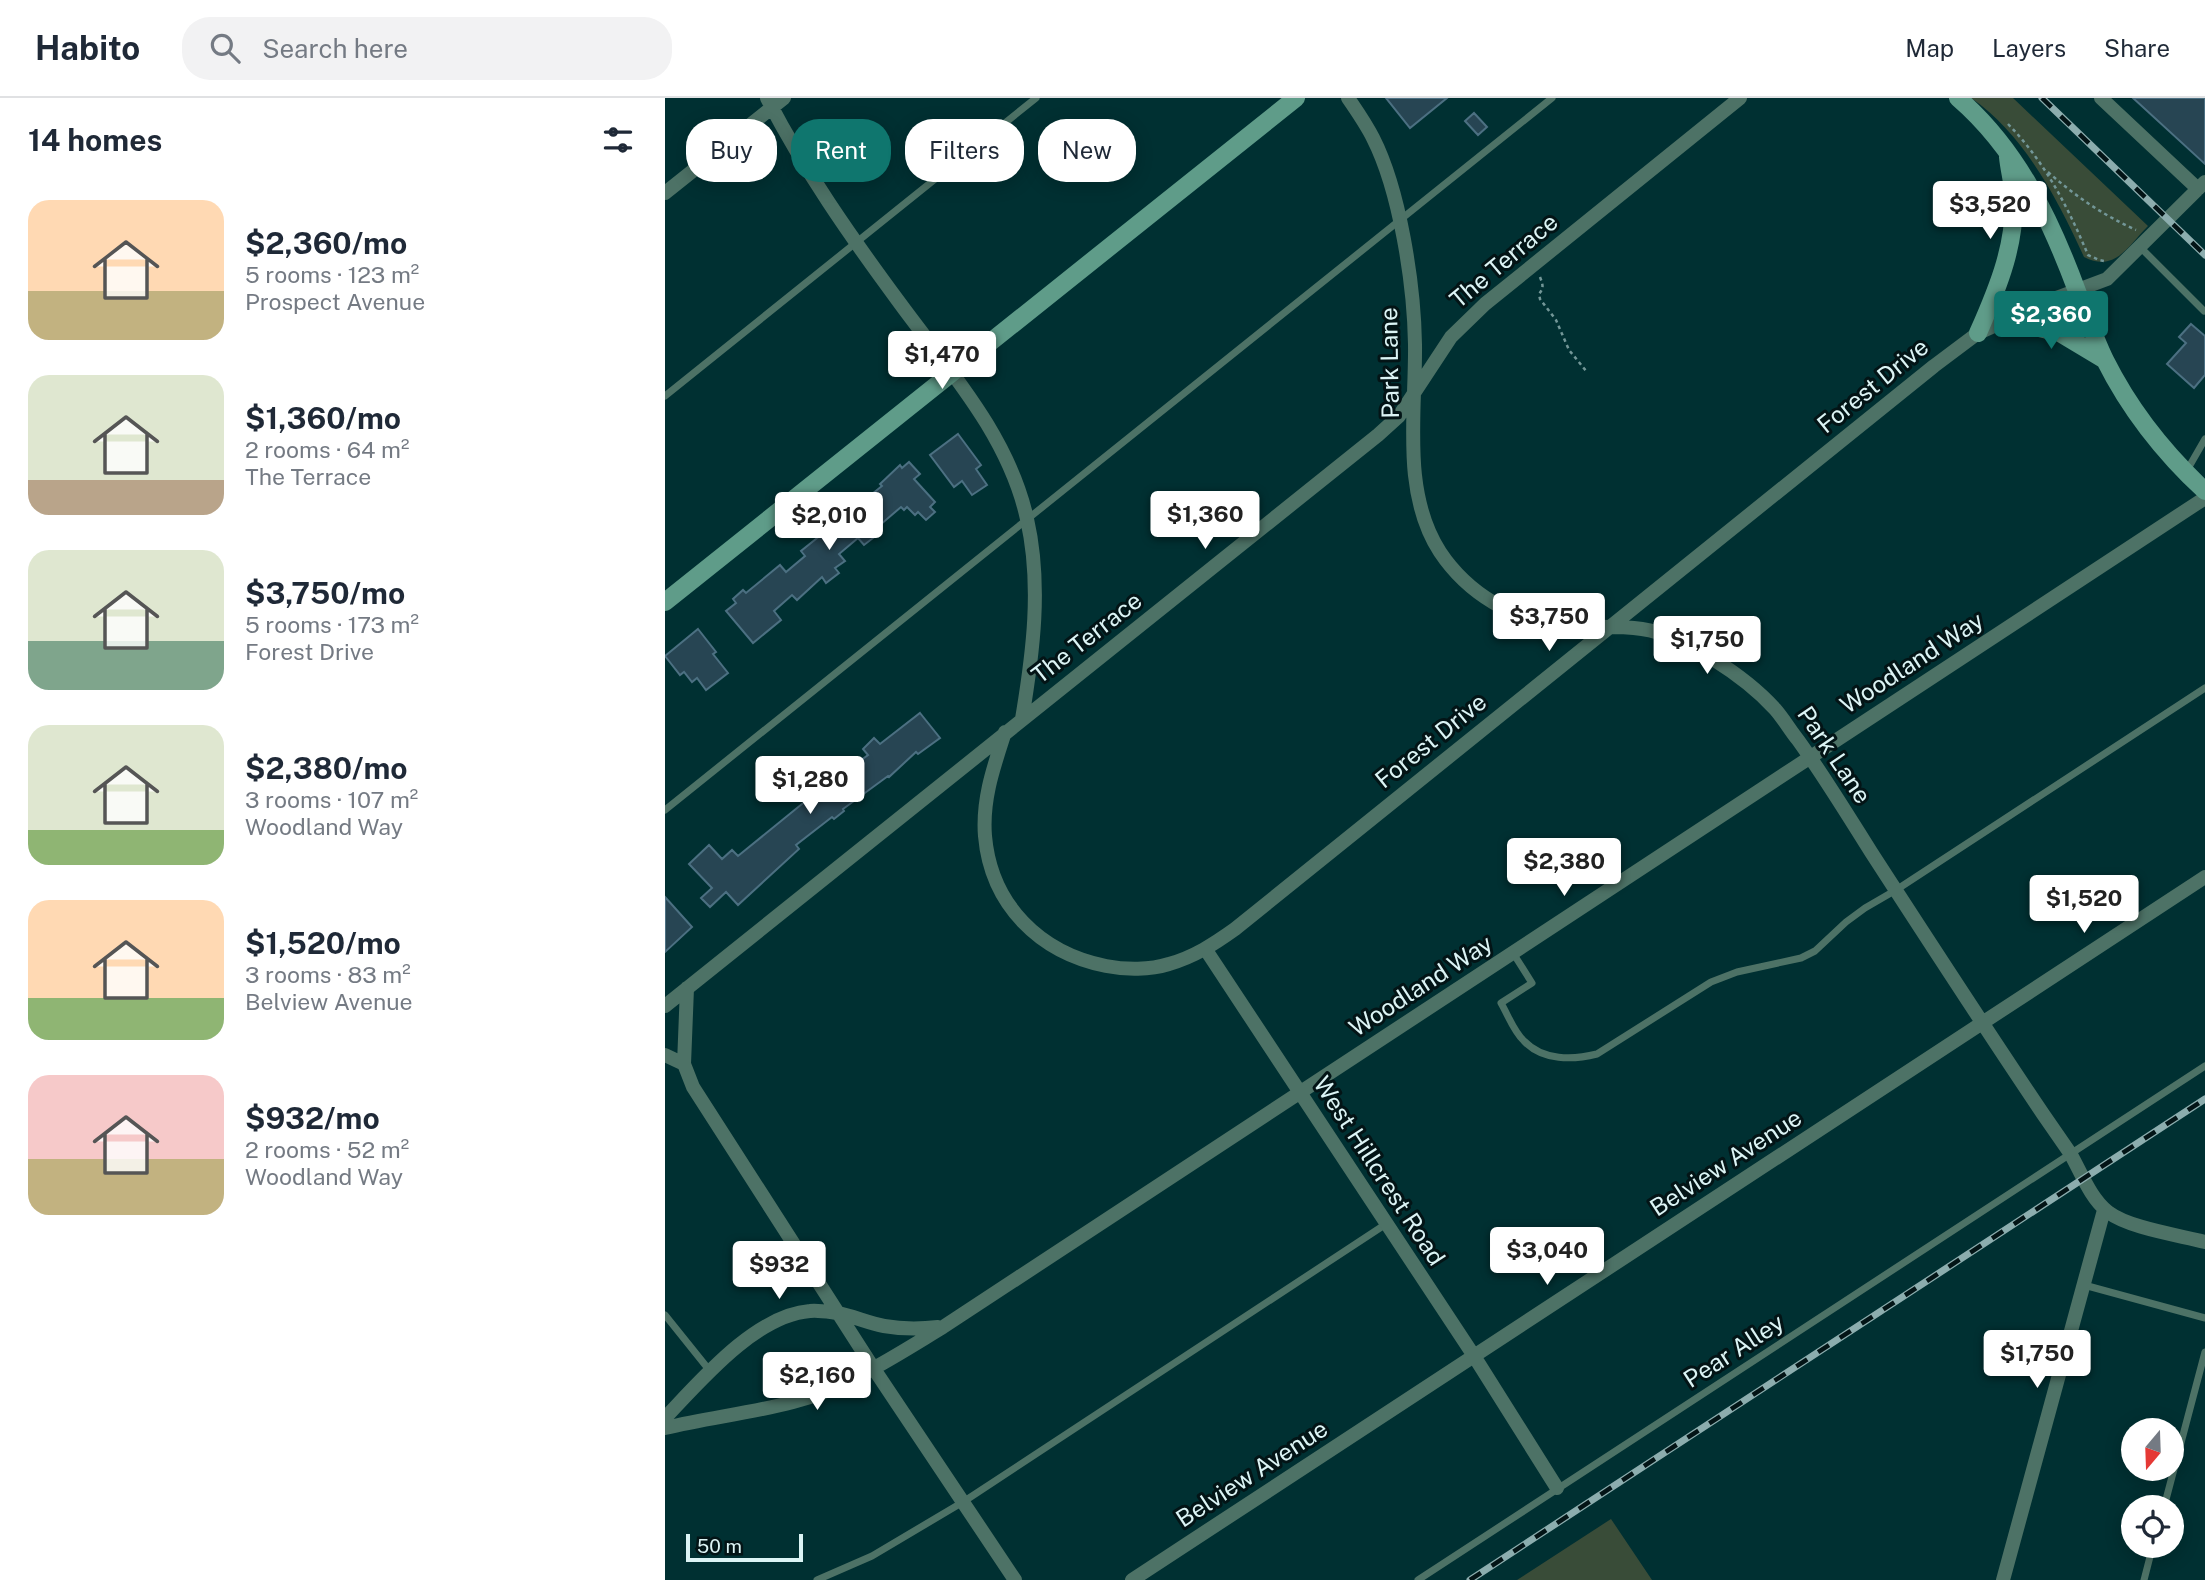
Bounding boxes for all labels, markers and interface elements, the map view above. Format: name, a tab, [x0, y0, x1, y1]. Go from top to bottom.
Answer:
search box	[182, 17, 672, 80]
text: Habito	[35, 29, 140, 67]
icon: search	[206, 29, 244, 67]
text: Search here	[262, 33, 408, 64]
text: Map	[1905, 34, 1954, 62]
text: Layers	[1992, 34, 2066, 62]
text: Share	[2104, 34, 2170, 62]
chip: Buy	[686, 119, 777, 182]
chip: Rent	[791, 119, 891, 182]
chip: Filters	[905, 119, 1024, 182]
chip: New	[1038, 119, 1136, 182]
icon: filters	[599, 121, 637, 159]
text: 14 homes	[28, 122, 162, 158]
pin: $3,520	[1933, 181, 2047, 241]
text: $3,520	[1949, 190, 2031, 217]
street label: The Terrace	[1444, 207, 1563, 313]
text: $2,360/mo	[245, 225, 407, 261]
icon: home	[84, 228, 168, 312]
text: 5 rooms · 123 m²	[245, 261, 419, 288]
text: Prospect Avenue	[245, 288, 425, 315]
pin: $2,360	[1994, 292, 2108, 351]
text: $2,360	[2010, 300, 2092, 327]
street label: Park Lane	[1374, 307, 1404, 419]
pin: $1,470	[885, 331, 999, 391]
street label: Forest Drive	[1811, 332, 1933, 438]
text: $1,470	[904, 340, 980, 367]
text: $1,360/mo	[245, 400, 401, 436]
icon: home	[84, 403, 168, 487]
text: 2 rooms · 64 m²	[245, 436, 409, 463]
text: The Terrace	[245, 463, 371, 490]
pin: $1,360	[1148, 491, 1262, 551]
pin: $2,010	[772, 492, 886, 552]
text: $1,360	[1166, 500, 1244, 527]
text: $2,010	[791, 501, 867, 528]
text: $3,750/mo	[245, 575, 405, 611]
icon: home	[84, 578, 168, 662]
street label: The Terrace	[1026, 586, 1147, 689]
pin: $3,750	[1492, 594, 1606, 653]
text: $3,750	[1509, 602, 1589, 629]
street label: Woodland Way	[1835, 605, 1988, 719]
text: 5 rooms · 173 m²	[245, 611, 419, 638]
pin: $1,750	[1650, 616, 1764, 676]
text: $1,750	[1670, 625, 1744, 652]
text: Forest Drive	[245, 638, 374, 665]
street label: Forest Drive	[1369, 687, 1491, 793]
street label: Park Lane	[1792, 701, 1878, 808]
text: $2,380/mo	[245, 750, 408, 786]
icon: home	[84, 753, 168, 837]
pin: $1,280	[753, 756, 867, 816]
text: $1,280	[771, 765, 849, 792]
text: 3 rooms · 107 m²	[245, 786, 418, 813]
text: Woodland Way	[245, 813, 403, 840]
pin: $2,380	[1507, 838, 1621, 898]
text: $2,380	[1523, 847, 1605, 874]
pin: $1,520	[2027, 876, 2141, 935]
text: $1,520	[2046, 884, 2122, 911]
text: $1,520/mo	[245, 925, 401, 961]
icon: home	[84, 928, 168, 1012]
street label: Woodland Way	[1344, 928, 1497, 1042]
text: 3 rooms · 83 m²	[245, 961, 411, 988]
text: Belview Avenue	[245, 988, 413, 1015]
street label: West Hillcrest Road	[1308, 1071, 1451, 1270]
text: $932/mo	[245, 1100, 380, 1136]
icon: home	[84, 1103, 168, 1187]
street label: Belview Avenue	[1644, 1103, 1806, 1222]
text: 2 rooms · 52 m²	[245, 1136, 409, 1163]
text: Woodland Way	[245, 1163, 403, 1190]
pin: $3,040	[1490, 1228, 1604, 1287]
text: $3,040	[1506, 1236, 1588, 1263]
pin: $932	[738, 1242, 820, 1301]
text: $932	[749, 1250, 809, 1277]
street label: Pear Alley	[1678, 1307, 1789, 1393]
pin: $1,750	[1980, 1330, 2094, 1390]
text: $1,750	[2000, 1339, 2074, 1366]
pin: $2,160	[760, 1352, 874, 1412]
text: $2,160	[779, 1361, 855, 1388]
street label: Belview Avenue	[1170, 1414, 1332, 1533]
north arrow	[2121, 1418, 2184, 1480]
map controls	[2121, 1418, 2184, 1558]
button: locate	[2121, 1495, 2184, 1558]
scale bar	[686, 1531, 803, 1563]
text: 50 m	[697, 1535, 742, 1557]

